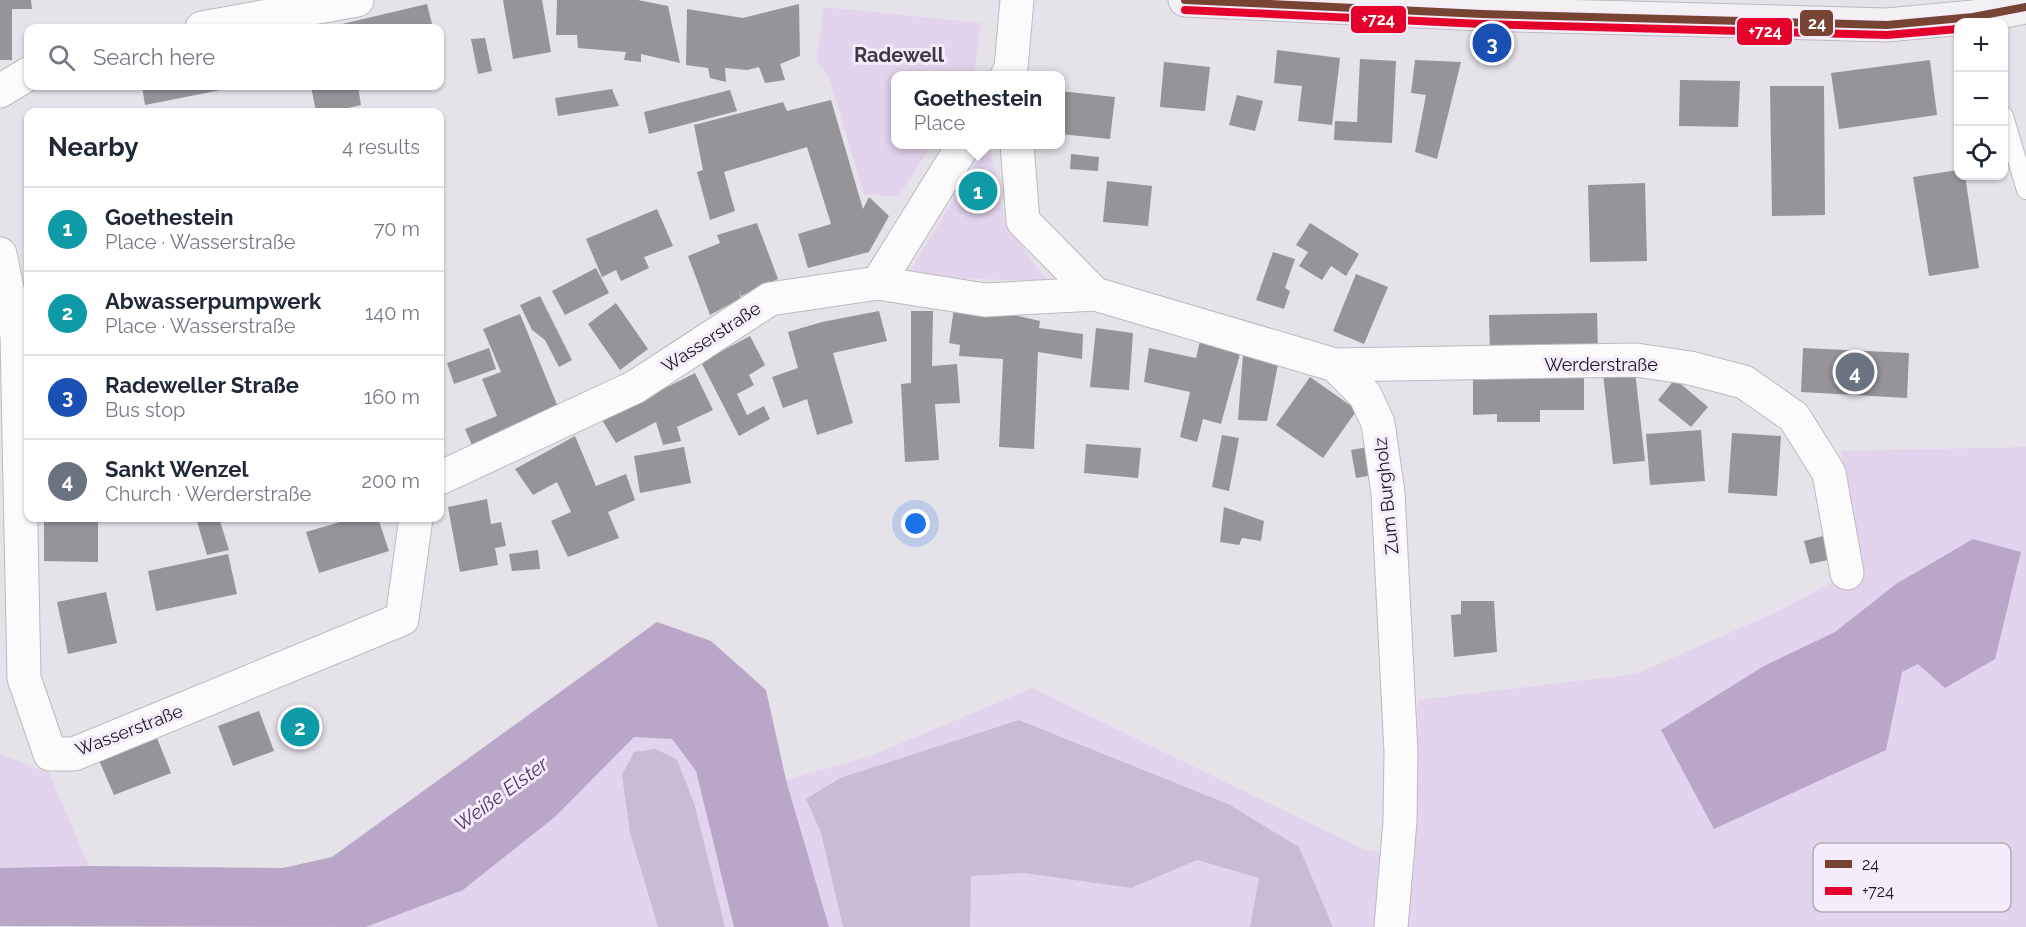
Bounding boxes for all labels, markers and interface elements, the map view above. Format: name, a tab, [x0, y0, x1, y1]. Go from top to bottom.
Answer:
line badge: +724	[1350, 5, 1407, 34]
line badge: 24	[1799, 9, 1834, 37]
text: +724	[1361, 10, 1395, 29]
text: 24	[1808, 14, 1826, 33]
line badge: +724	[1736, 17, 1793, 46]
map controls	[1954, 18, 2008, 180]
button: +	[1954, 18, 2008, 72]
pin: 3	[1472, 20, 1512, 66]
text: +724	[1748, 22, 1782, 41]
search box	[24, 24, 444, 90]
icon: search	[45, 41, 78, 74]
district label: Radewell	[854, 43, 945, 67]
text: Search here	[93, 44, 215, 70]
popup	[891, 71, 1065, 149]
button: −	[1954, 72, 2008, 126]
text: Goethestein	[914, 85, 1042, 111]
text: Place	[914, 111, 965, 135]
button: locate	[1954, 126, 2008, 180]
text: Nearby	[48, 132, 138, 162]
text: 4 results	[342, 135, 420, 159]
pin: 1	[958, 168, 998, 213]
text: Goethestein	[105, 204, 233, 230]
text: 1	[63, 217, 72, 241]
text: 70 m	[374, 217, 420, 241]
text: Place · Wasserstraße	[105, 230, 296, 254]
text: Abwasserpumpwerk	[105, 288, 321, 314]
street label: Wasserstraße	[658, 297, 765, 377]
text: 2	[62, 301, 73, 325]
text: 140 m	[365, 301, 420, 325]
text: Place · Wasserstraße	[105, 314, 296, 338]
pin: 4	[1836, 350, 1874, 394]
street label: Werderstraße	[1544, 354, 1658, 375]
text: Radeweller Straße	[105, 372, 299, 398]
text: 3	[62, 385, 73, 409]
text: 160 m	[364, 385, 420, 409]
text: Bus stop	[105, 398, 185, 422]
street label: Zum Burgholz	[1369, 436, 1403, 556]
text: Sankt Wenzel	[105, 456, 249, 482]
text: 4	[62, 469, 73, 493]
text: 200 m	[362, 469, 420, 493]
text: Church · Werderstraße	[105, 482, 311, 506]
your location	[901, 509, 930, 538]
street label: Wasserstraße	[72, 700, 186, 760]
pin: 2	[280, 704, 320, 750]
water label: Weiße Elster	[449, 751, 553, 836]
legend	[1813, 843, 2011, 912]
text: 24	[1862, 855, 1879, 874]
text: +724	[1862, 882, 1894, 901]

